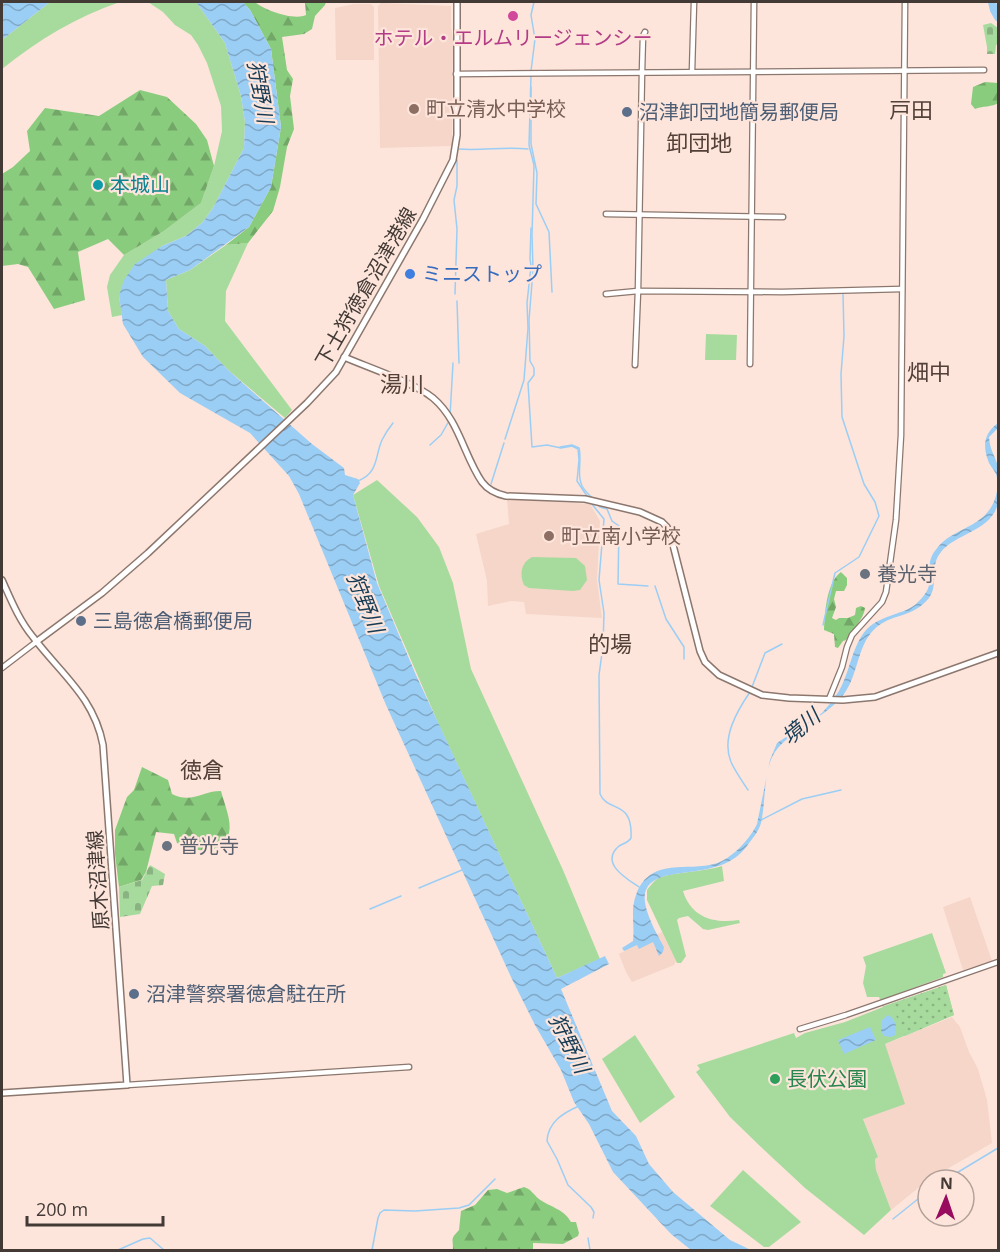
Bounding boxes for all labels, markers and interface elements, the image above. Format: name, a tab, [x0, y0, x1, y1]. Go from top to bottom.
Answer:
marker: ホテル・エルムリージェンシー	[506, 9, 520, 23]
place label: ホテル・エルムリージェンシー	[373, 24, 653, 51]
water label: 狩野川	[242, 58, 281, 127]
district label: 戸田	[889, 94, 933, 124]
place label: 町立清水中学校	[426, 95, 566, 122]
place label: 沼津卸団地簡易郵便局	[639, 98, 839, 125]
marker: 町立清水中学校	[407, 102, 421, 116]
marker: 沼津卸団地簡易郵便局	[620, 105, 634, 119]
district label: 卸団地	[666, 127, 732, 157]
place label: 本城山	[110, 171, 170, 198]
marker: 本城山	[91, 178, 105, 192]
street label: 下土狩徳倉沼津港線	[309, 202, 422, 371]
place label: ミニストップ	[422, 260, 542, 287]
marker: ミニストップ	[403, 267, 417, 281]
district label: 畑中	[907, 356, 951, 386]
district label: 湯川	[380, 368, 424, 398]
place label: 町立南小学校	[561, 522, 681, 549]
marker: 町立南小学校	[542, 529, 556, 543]
place label: 養光寺	[877, 560, 937, 587]
marker: 養光寺	[858, 567, 872, 581]
water label: 狩野川	[341, 568, 391, 639]
place label: 三島徳倉橋郵便局	[93, 607, 253, 634]
marker: 三島徳倉橋郵便局	[74, 614, 88, 628]
district label: 的場	[588, 628, 632, 658]
water label: 境川	[775, 701, 827, 750]
district label: 徳倉	[180, 754, 224, 784]
street label: 原木沼津線	[81, 829, 114, 931]
place label: 普光寺	[179, 832, 239, 859]
marker: 普光寺	[160, 839, 174, 853]
place label: 沼津警察署徳倉駐在所	[146, 980, 346, 1007]
marker: 沼津警察署徳倉駐在所	[127, 987, 141, 1001]
water label: 狩野川	[543, 1009, 598, 1080]
place label: 長伏公園	[787, 1065, 867, 1092]
marker: 長伏公園	[768, 1072, 782, 1086]
north arrow	[916, 1168, 976, 1228]
text: N	[940, 1172, 953, 1194]
scale bar	[27, 1189, 164, 1227]
text: 200 m	[36, 1197, 88, 1221]

